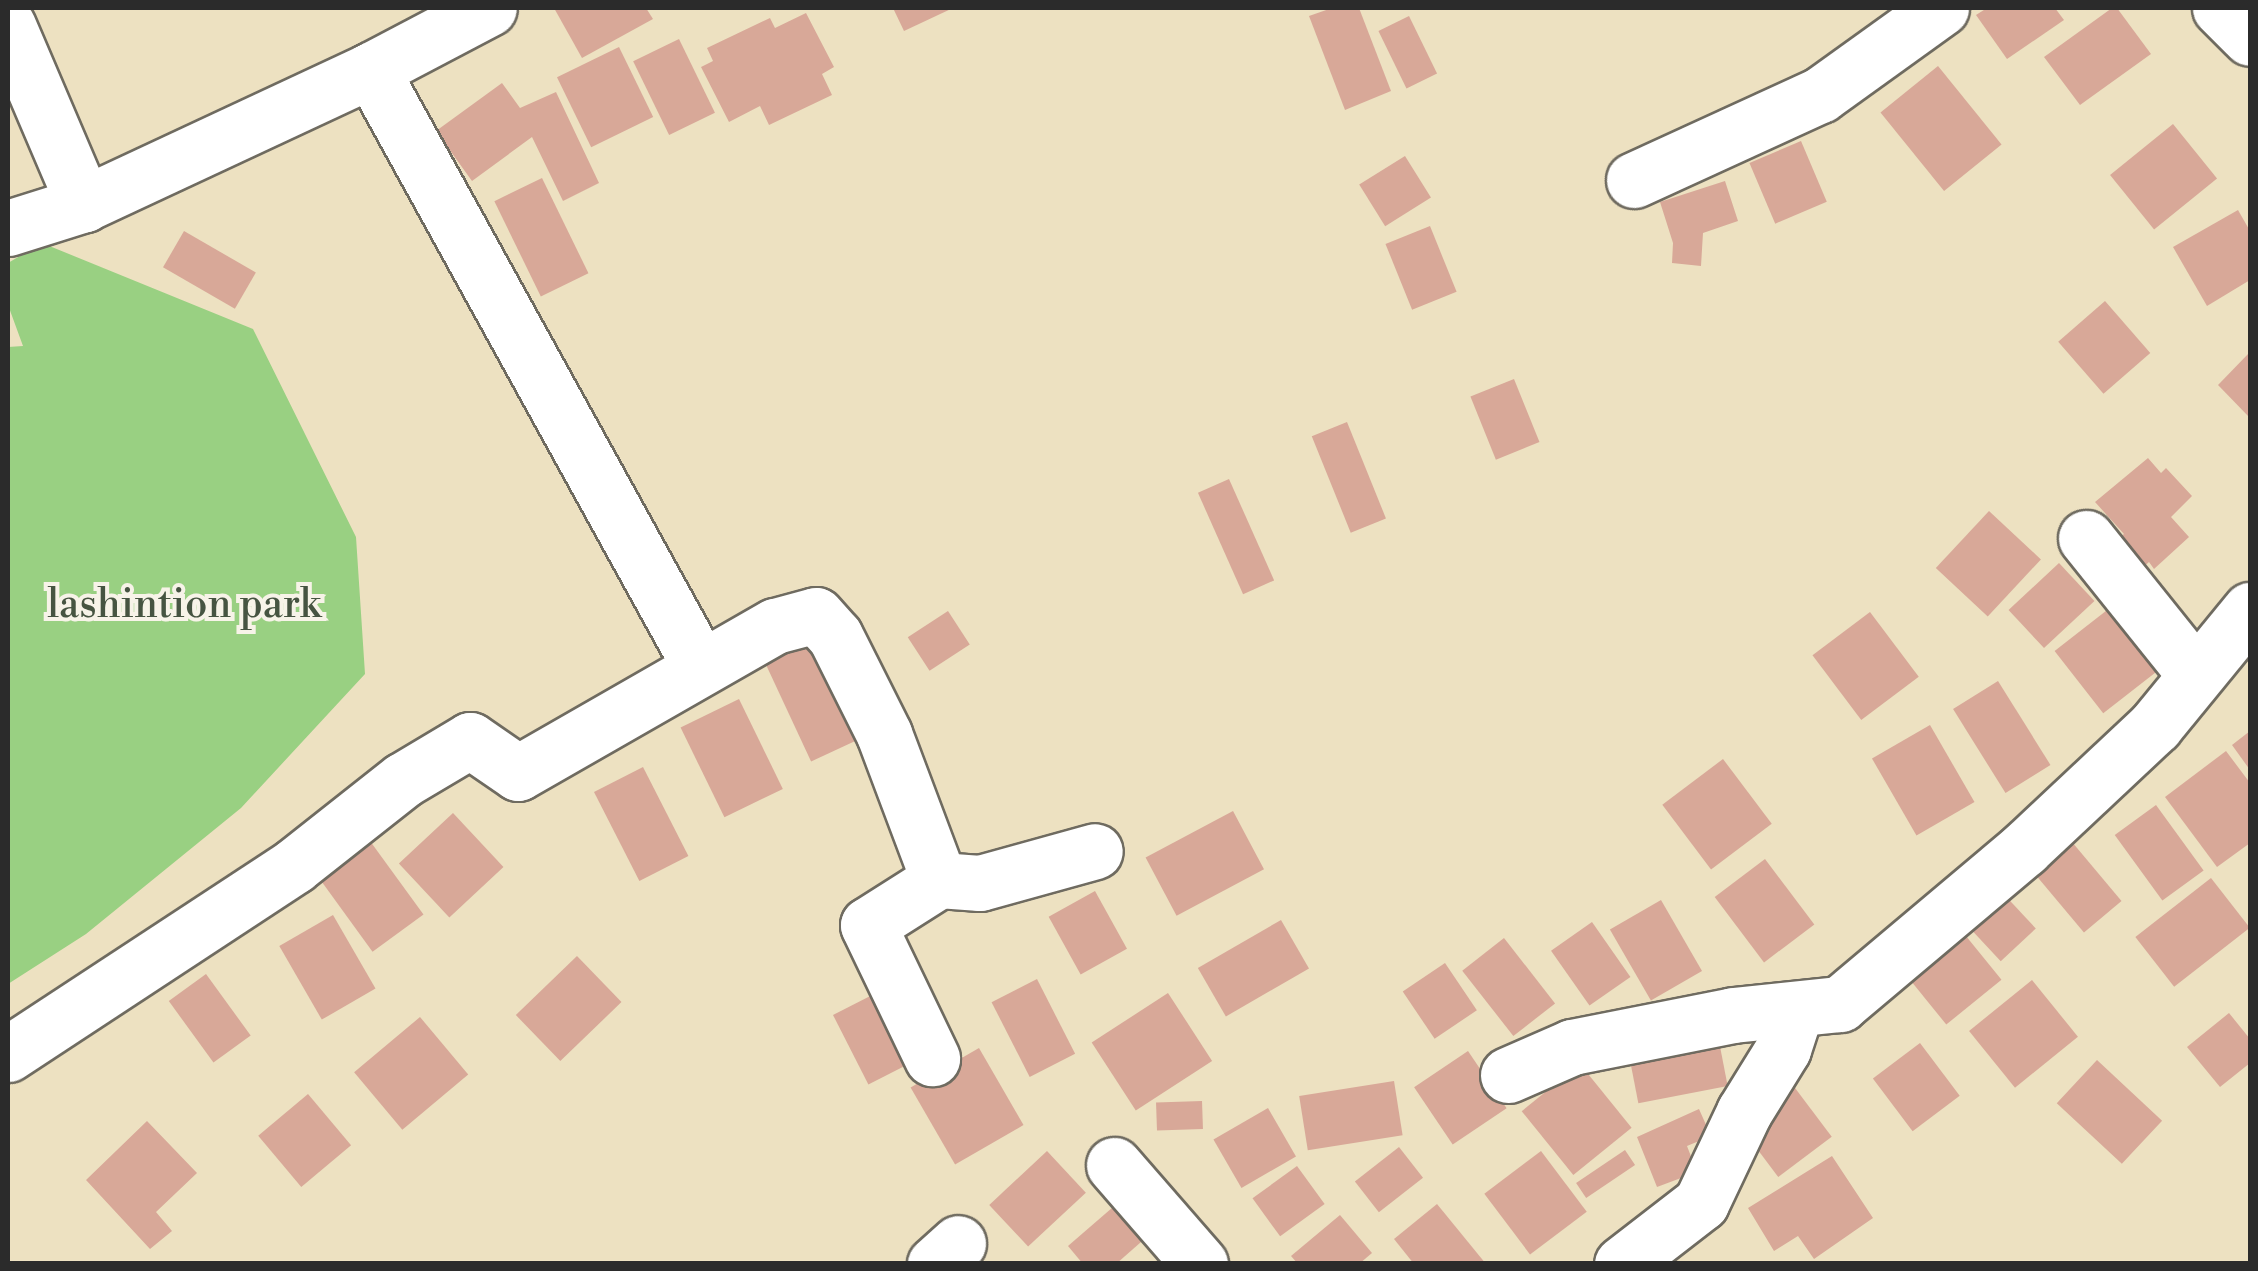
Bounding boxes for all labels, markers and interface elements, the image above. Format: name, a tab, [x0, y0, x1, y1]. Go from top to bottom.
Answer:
park label: lashintion park	[47, 581, 321, 629]

